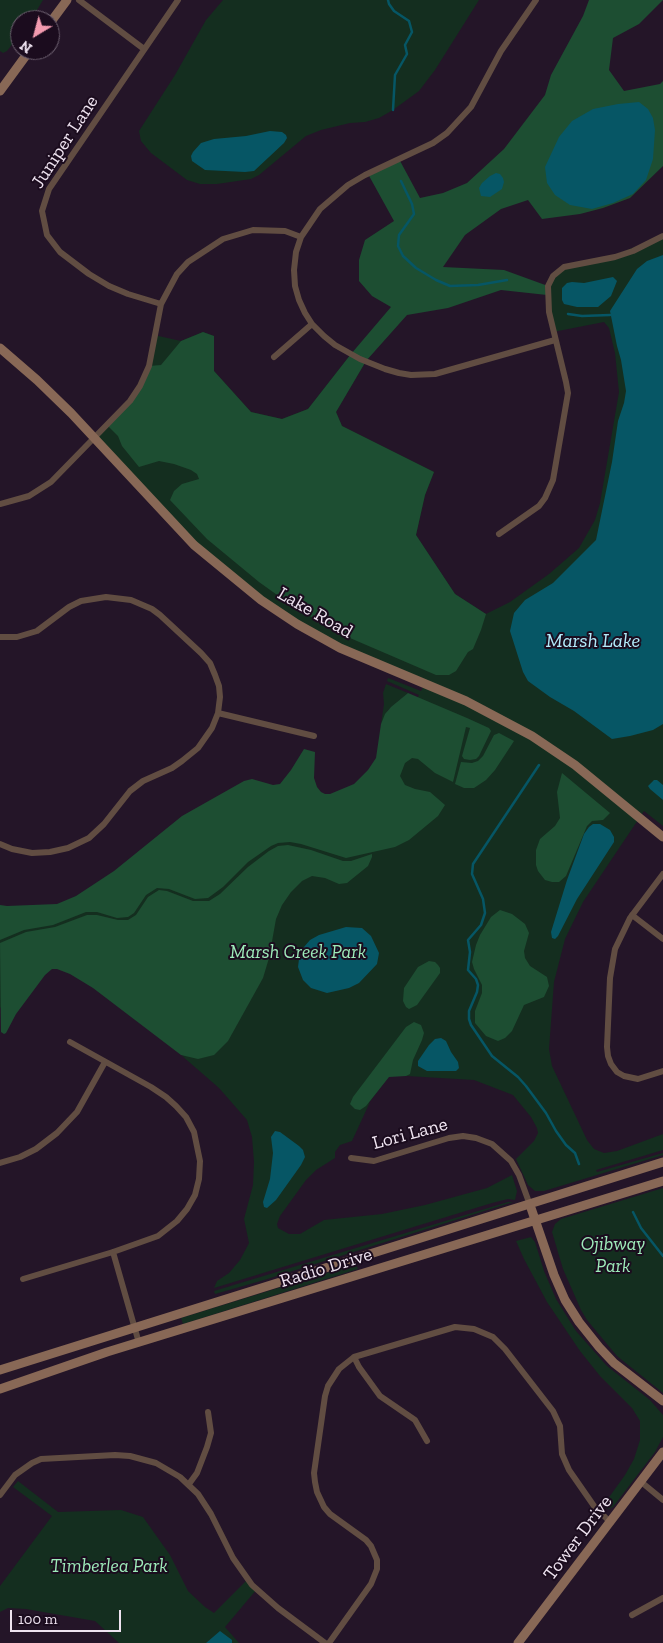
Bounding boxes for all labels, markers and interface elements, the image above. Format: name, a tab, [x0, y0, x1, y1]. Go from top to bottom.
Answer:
north arrow	[10, 10, 60, 60]
text: N	[17, 37, 36, 57]
street label: Juniper Lane	[27, 91, 103, 193]
street label: Lake Road	[273, 582, 357, 644]
water label: Marsh Lake	[546, 629, 640, 653]
park label: Marsh Creek Park	[230, 942, 366, 964]
street label: Lori Lane	[370, 1113, 450, 1155]
park label: Ojibway Park	[581, 1234, 645, 1278]
street label: Radio Drive	[277, 1243, 375, 1293]
street label: Tower Drive	[539, 1491, 617, 1585]
park label: Timberlea Park	[50, 1556, 168, 1578]
scale bar	[12, 1600, 124, 1632]
text: 100 m	[18, 1610, 57, 1628]

